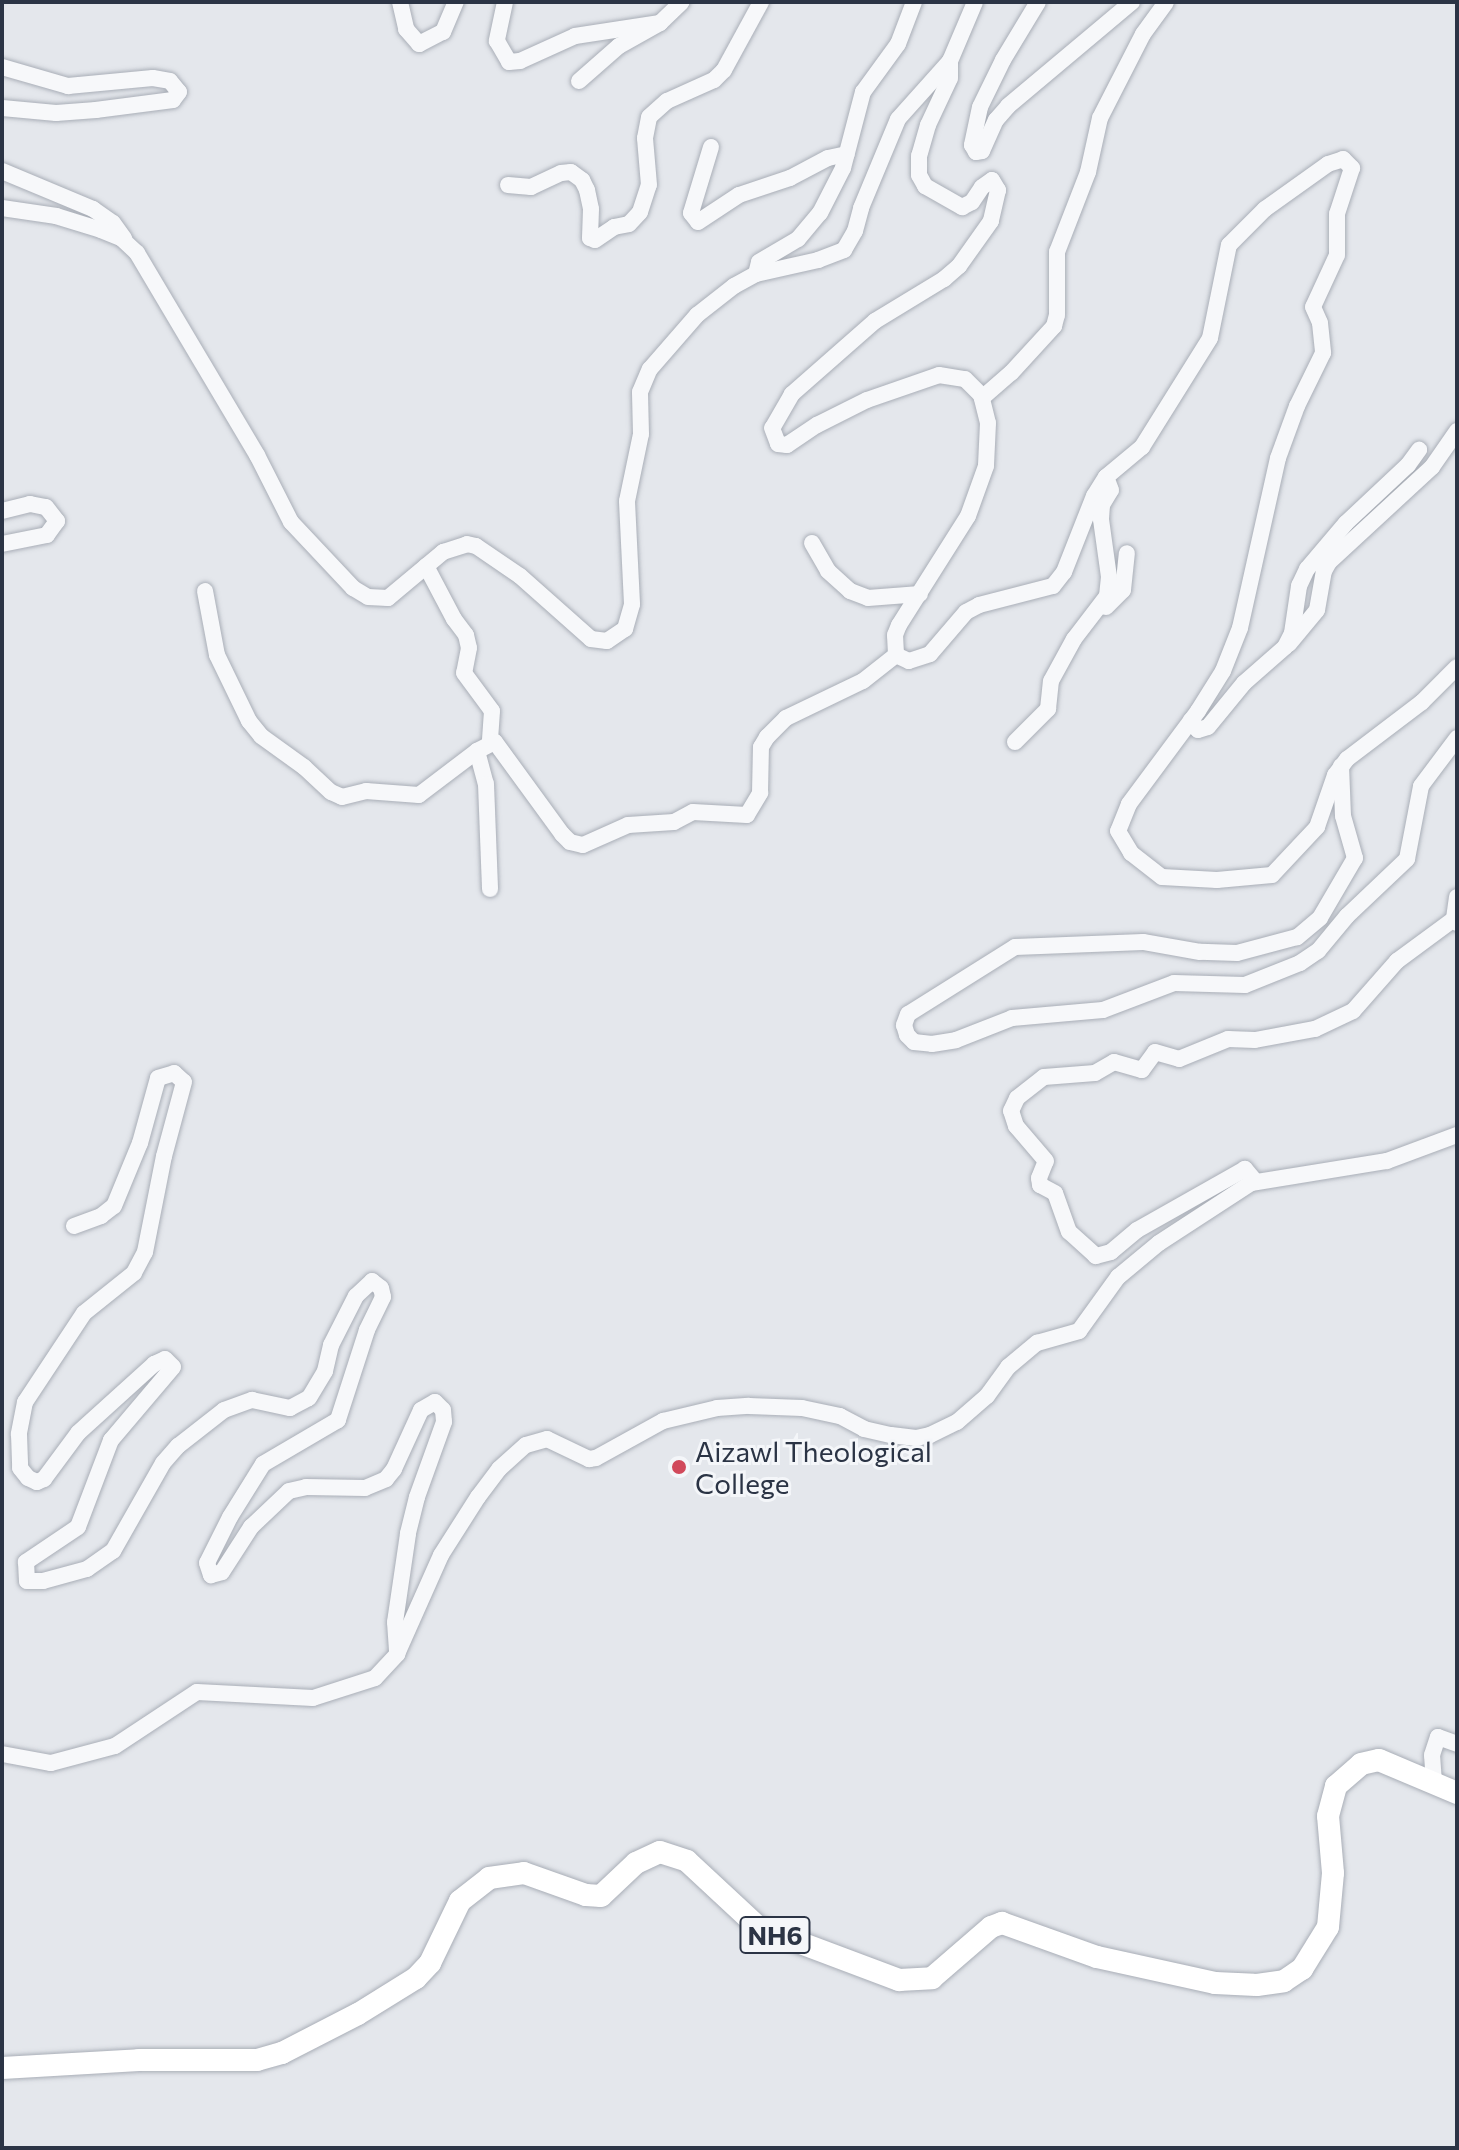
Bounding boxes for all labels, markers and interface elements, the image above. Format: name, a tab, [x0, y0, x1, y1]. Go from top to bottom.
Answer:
place label: Aizawl Theological College	[695, 1434, 932, 1500]
marker: Aizawl Theological College	[670, 1458, 688, 1476]
road number: NH6	[739, 1913, 811, 1957]

